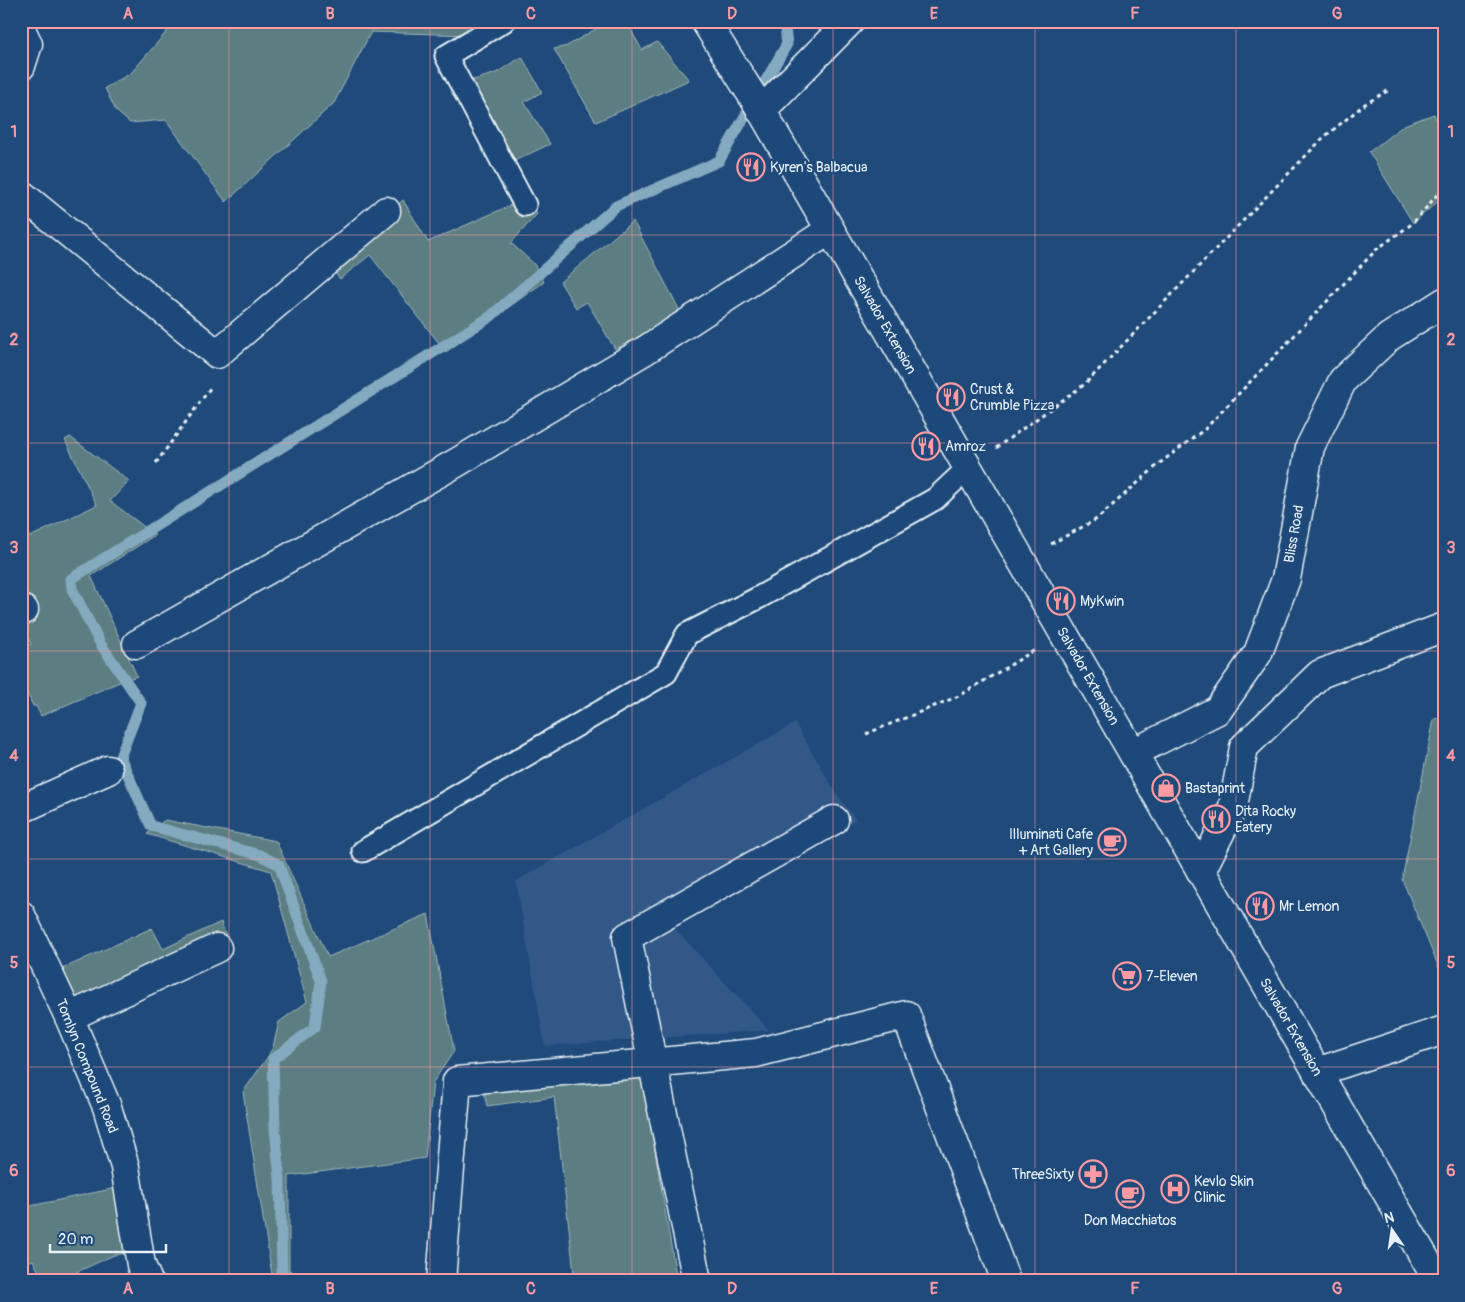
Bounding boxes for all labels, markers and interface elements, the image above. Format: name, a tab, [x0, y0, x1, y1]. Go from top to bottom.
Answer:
text: A	[123, 4, 134, 24]
text: B	[325, 4, 335, 24]
text: C	[526, 4, 536, 24]
text: D	[727, 4, 737, 24]
text: E	[930, 4, 939, 24]
text: F	[1130, 4, 1140, 24]
text: G	[1332, 4, 1343, 24]
text: 1	[11, 122, 17, 142]
text: 1	[1448, 122, 1454, 142]
restaurant icon: Kyren's Balbacua	[736, 152, 766, 182]
place label: Kyren's Balbacua	[770, 159, 868, 176]
street label: Salvador Extension	[850, 273, 920, 377]
text: 2	[10, 330, 19, 350]
text: 2	[1447, 330, 1456, 350]
place label: Crust & Crumble Pizza	[970, 381, 1054, 414]
restaurant icon: Crust & Crumble Pizza	[936, 382, 966, 412]
restaurant icon: Amroz	[911, 431, 941, 461]
place label: Amroz	[945, 438, 986, 455]
street label: Bliss Road	[1281, 504, 1307, 564]
text: 3	[10, 538, 19, 558]
text: 3	[1447, 538, 1456, 558]
restaurant icon: MyKwin	[1046, 586, 1076, 616]
place label: MyKwin	[1080, 593, 1124, 610]
street label: Salvador Extension	[1053, 624, 1123, 728]
text: 4	[9, 746, 19, 766]
text: 4	[1446, 746, 1456, 766]
shop icon: Bastaprint	[1151, 773, 1181, 803]
place label: Bastaprint	[1185, 780, 1246, 797]
place label: Dita Rocky Eatery	[1235, 803, 1296, 836]
restaurant icon: Dita Rocky Eatery	[1201, 804, 1231, 834]
place label: Illuminati Cafe + Art Gallery	[1009, 826, 1093, 859]
cafe icon: Illuminati Cafe + Art Gallery	[1097, 827, 1127, 857]
restaurant icon: Mr Lemon	[1245, 891, 1275, 921]
place label: Mr Lemon	[1279, 898, 1340, 915]
text: 5	[10, 953, 19, 973]
text: 5	[1447, 953, 1456, 973]
supermarket icon: 7-Eleven	[1112, 961, 1142, 991]
place label: 7-Eleven	[1146, 968, 1198, 985]
street label: Salvador Extension	[1256, 975, 1326, 1079]
street label: Tomlyn Compound Road	[52, 996, 122, 1136]
pharmacy icon: ThreeSixty	[1078, 1159, 1108, 1189]
text: 6	[9, 1161, 19, 1181]
text: 6	[1446, 1161, 1456, 1181]
place label: ThreeSixty	[1012, 1166, 1074, 1183]
place label: Kevlo Skin Clinic	[1194, 1173, 1254, 1206]
hospital icon: Kevlo Skin Clinic	[1160, 1174, 1190, 1204]
cafe icon: Don Macchiatos	[1115, 1179, 1145, 1209]
north arrow	[1368, 1204, 1418, 1254]
text: N	[1383, 1208, 1396, 1227]
place label: Don Macchiatos	[1084, 1212, 1177, 1229]
scale bar	[50, 1222, 166, 1254]
text: 20 m	[58, 1230, 93, 1249]
text: A	[123, 1279, 134, 1299]
text: B	[325, 1279, 335, 1299]
text: C	[526, 1279, 536, 1299]
text: D	[727, 1279, 737, 1299]
text: E	[930, 1279, 939, 1299]
text: F	[1130, 1279, 1140, 1299]
text: G	[1332, 1279, 1343, 1299]

